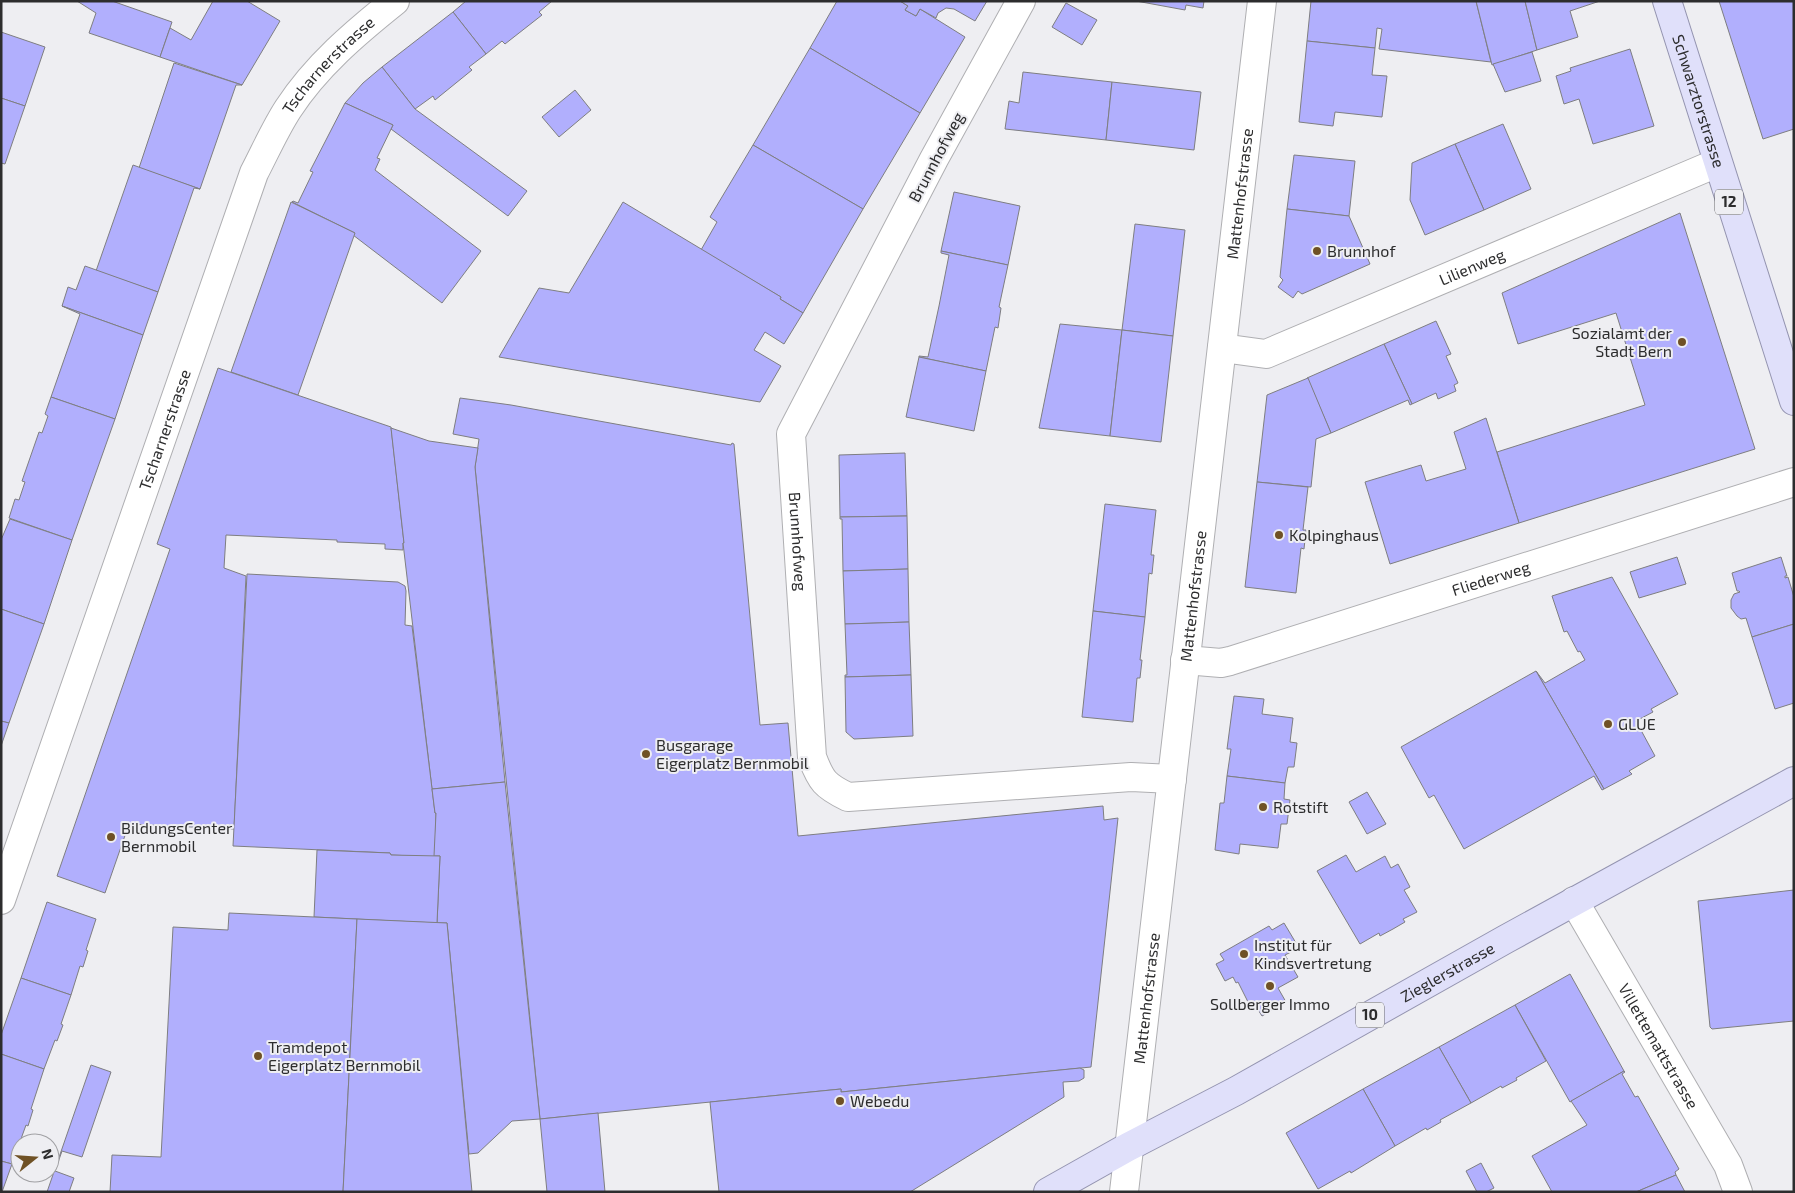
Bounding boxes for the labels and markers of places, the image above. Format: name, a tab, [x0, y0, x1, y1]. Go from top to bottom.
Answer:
place label: Brunnhof	[1327, 241, 1396, 260]
marker: Brunnhof	[1311, 245, 1323, 257]
place label: Sozialamt der Stadt Bern	[1572, 323, 1673, 360]
marker: Sozialamt der Stadt Bern	[1676, 336, 1688, 348]
place label: Kolpinghaus	[1289, 525, 1379, 544]
marker: Kolpinghaus	[1273, 529, 1285, 541]
place label: GLUE	[1618, 714, 1656, 733]
marker: GLUE	[1602, 718, 1614, 730]
place label: Busgarage Eigerplatz Bernmobil	[656, 735, 809, 772]
marker: Busgarage Eigerplatz Bernmobil	[640, 748, 652, 760]
place label: Rotstift	[1273, 797, 1328, 816]
marker: Rotstift	[1257, 801, 1269, 813]
place label: BildungsCenter Bernmobil	[121, 818, 233, 855]
marker: BildungsCenter Bernmobil	[105, 831, 117, 843]
place label: Institut für Kindsvertretung	[1254, 935, 1372, 972]
marker: Institut für Kindsvertretung	[1238, 948, 1250, 960]
marker: Sollberger Immo	[1264, 980, 1276, 992]
place label: Sollberger Immo	[1210, 994, 1330, 1013]
place label: Tramdepot Eigerplatz Bernmobil	[268, 1037, 421, 1074]
marker: Tramdepot Eigerplatz Bernmobil	[252, 1050, 264, 1062]
place label: Webedu	[850, 1091, 909, 1110]
marker: Webedu	[834, 1095, 846, 1107]

